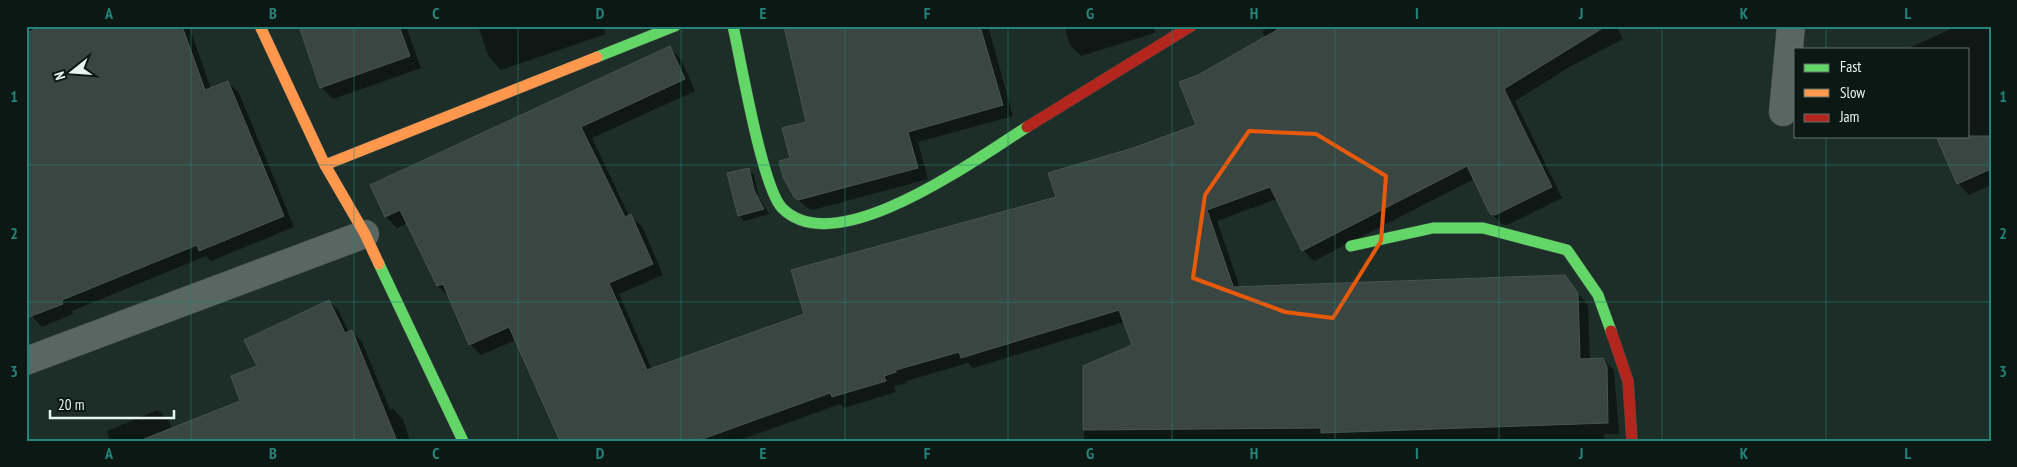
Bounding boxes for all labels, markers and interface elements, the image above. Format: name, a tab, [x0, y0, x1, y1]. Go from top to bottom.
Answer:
text: A	[104, 3, 114, 23]
text: B	[269, 3, 277, 23]
text: C	[432, 3, 440, 23]
text: D	[596, 3, 605, 23]
text: E	[760, 3, 767, 23]
text: F	[924, 3, 931, 23]
text: G	[1086, 3, 1094, 23]
text: H	[1250, 3, 1258, 23]
text: I	[1415, 3, 1419, 23]
text: J	[1578, 3, 1583, 23]
text: K	[1740, 3, 1749, 23]
text: L	[1905, 3, 1912, 23]
north arrow	[48, 48, 98, 98]
legend	[1794, 48, 1970, 138]
text: Fast	[1840, 57, 1861, 76]
text: N	[50, 70, 69, 82]
text: Slow	[1840, 83, 1865, 102]
text: 1	[10, 86, 18, 106]
text: 1	[1999, 86, 2007, 106]
text: Jam	[1839, 107, 1859, 126]
text: 2	[10, 223, 18, 243]
text: 2	[1999, 223, 2007, 243]
text: 3	[10, 361, 18, 381]
text: 3	[1999, 361, 2007, 381]
scale bar	[50, 387, 174, 419]
text: 20 m	[58, 395, 84, 414]
text: A	[104, 443, 114, 463]
text: B	[269, 443, 277, 463]
text: C	[432, 443, 440, 463]
text: D	[596, 443, 605, 463]
text: E	[760, 443, 767, 463]
text: F	[924, 443, 931, 463]
text: G	[1086, 443, 1094, 463]
text: H	[1250, 443, 1258, 463]
text: I	[1415, 443, 1419, 463]
text: J	[1578, 443, 1583, 463]
text: K	[1740, 443, 1749, 463]
text: L	[1905, 443, 1912, 463]

